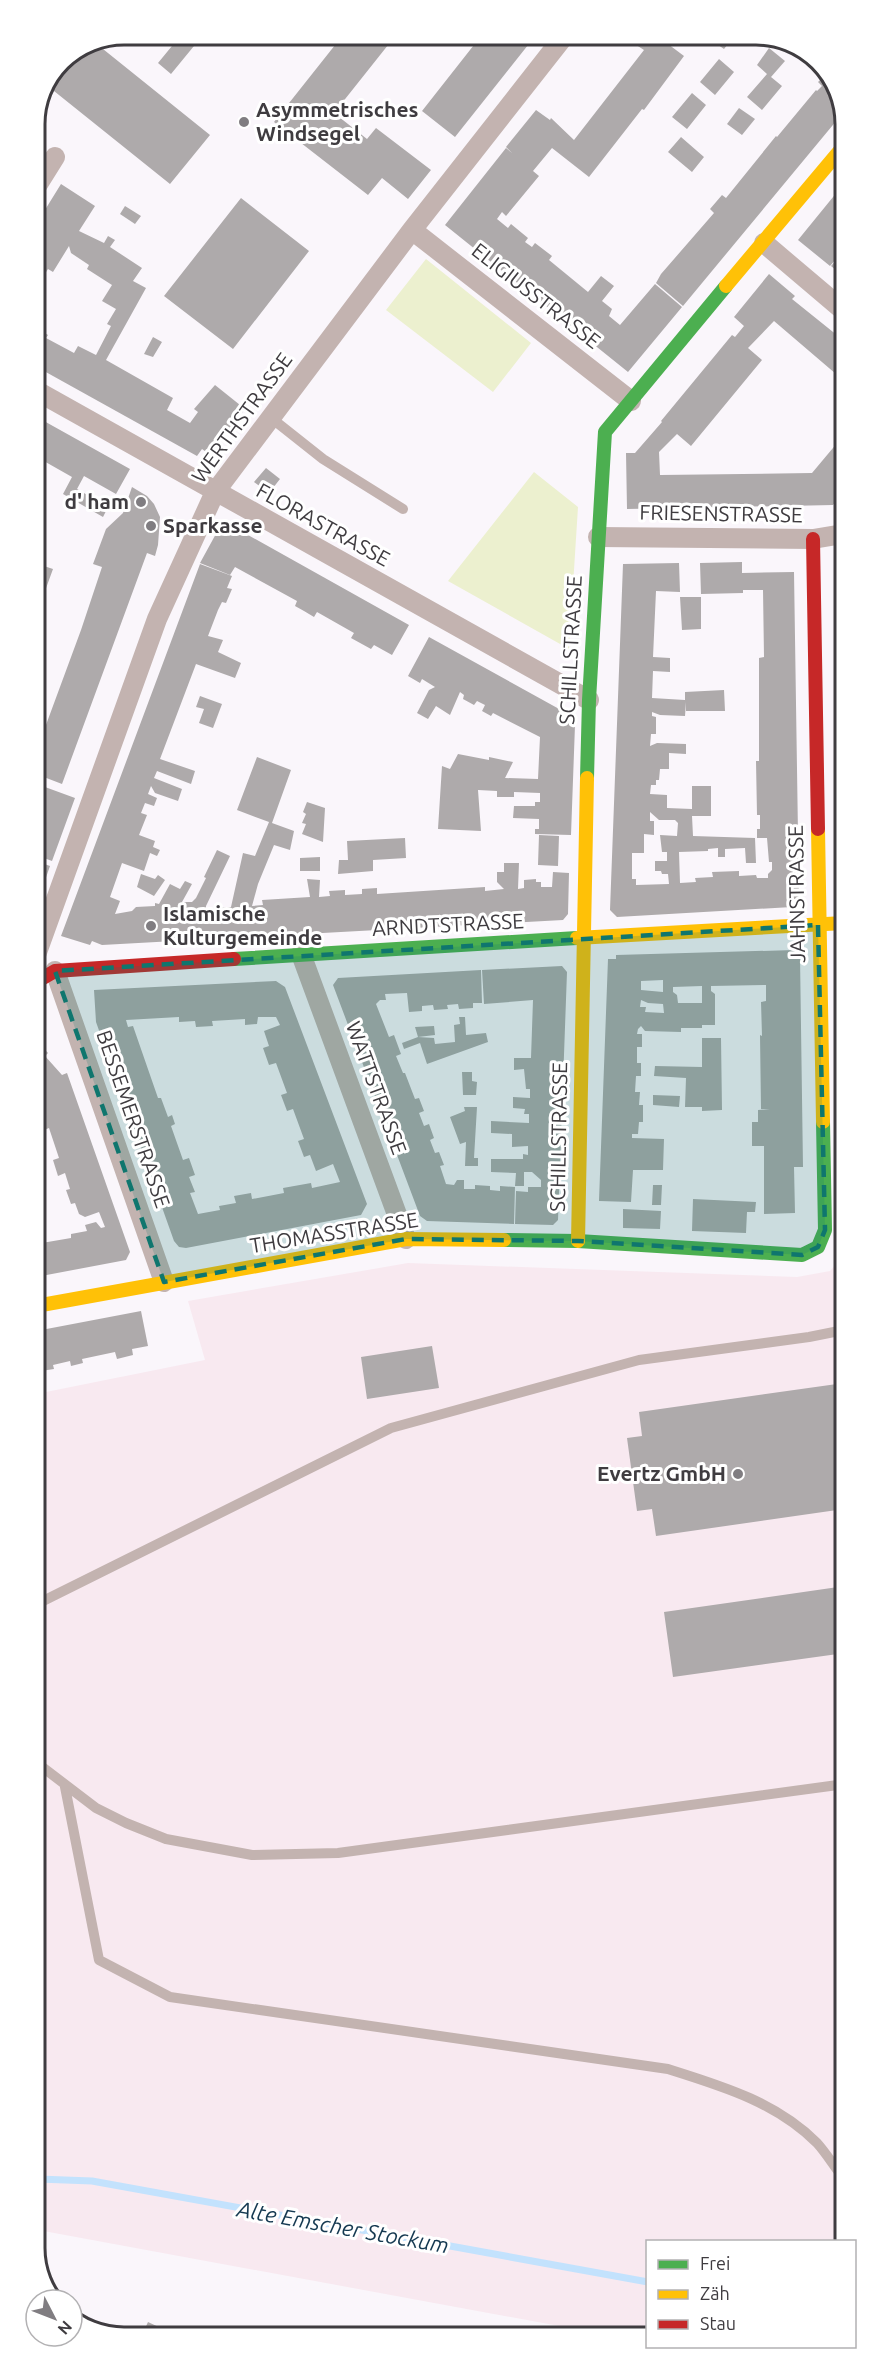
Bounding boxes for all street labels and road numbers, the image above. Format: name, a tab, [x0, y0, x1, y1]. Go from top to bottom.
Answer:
street label: ELIGIUSSTRASSE	[468, 238, 606, 353]
street label: WERTHSTRASSE	[186, 348, 296, 487]
street label: FLORASTRASSE	[252, 477, 395, 571]
street label: FRIESENSTRASSE	[639, 500, 803, 526]
street label: SCHILLSTRASSE	[554, 575, 586, 725]
street label: JAHNSTRASSE	[783, 825, 809, 963]
street label: ARNDTSTRASSE	[371, 908, 524, 940]
street label: WATTSTRASSE	[342, 1018, 412, 1157]
street label: BESSEMERSTRASSE	[92, 1027, 176, 1211]
street label: SCHILLSTRASSE	[545, 1062, 571, 1212]
street label: THOMASSTRASSE	[248, 1207, 420, 1257]

